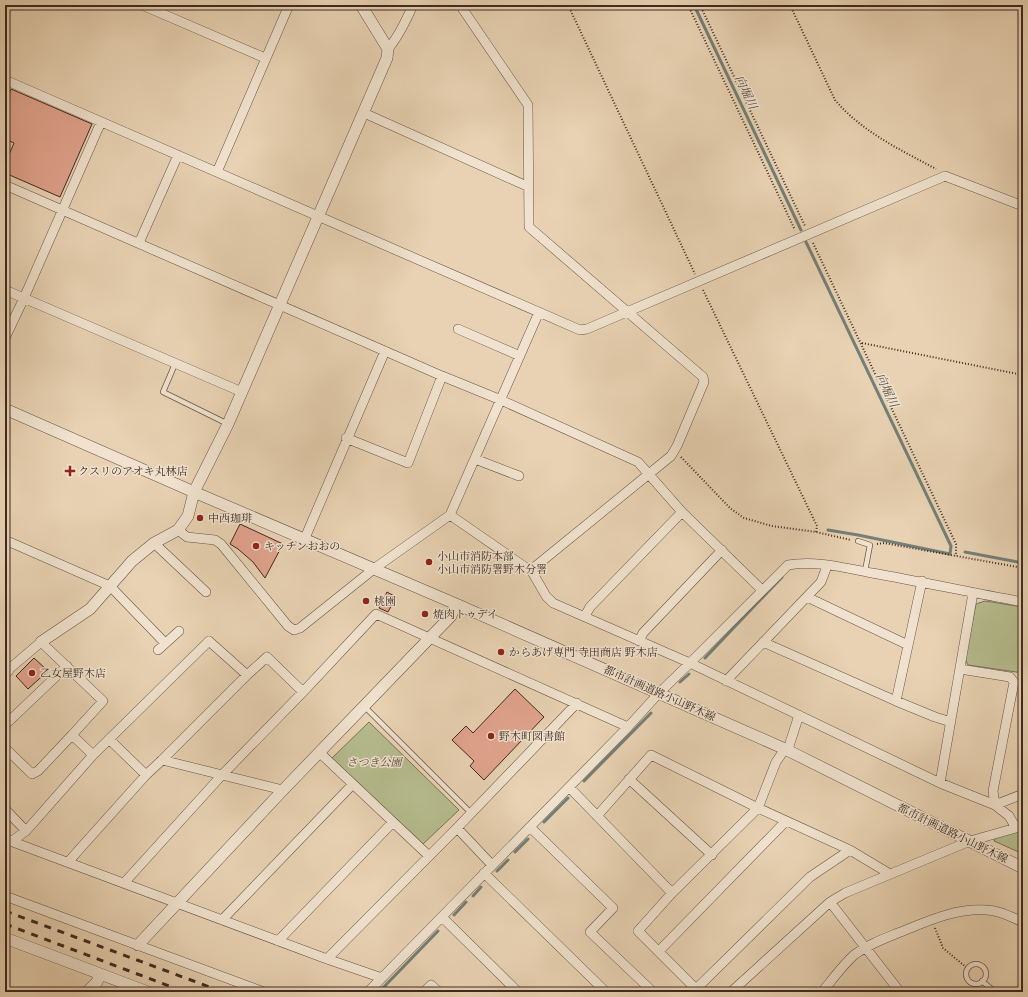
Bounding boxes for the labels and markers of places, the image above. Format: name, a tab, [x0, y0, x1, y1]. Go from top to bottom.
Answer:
place label: クスリのアオキ丸林店	[78, 464, 188, 478]
marker: クスリのアオキ丸林店	[65, 466, 75, 476]
place label: 中西珈琲	[208, 511, 252, 525]
marker: 中西珈琲	[195, 513, 205, 523]
place label: キッチンおおの	[264, 539, 340, 553]
marker: キッチンおおの	[251, 541, 261, 551]
place label: 小山市消防本部 小山市消防署野木分署	[437, 549, 547, 576]
marker: 小山市消防本部 小山市消防署野木分署	[424, 557, 434, 567]
place label: 桃園	[374, 594, 396, 608]
marker: 桃園	[361, 596, 371, 606]
place label: 焼肉トゥデイ	[433, 607, 498, 621]
marker: 焼肉トゥデイ	[420, 609, 430, 619]
place label: からあげ専門 寺田商店 野木店	[509, 645, 658, 659]
marker: からあげ専門 寺田商店 野木店	[496, 647, 506, 657]
place label: 乙女屋野木店	[40, 666, 106, 680]
marker: 乙女屋野木店	[27, 668, 37, 678]
place label: 野木町図書館	[499, 729, 565, 743]
marker: 野木町図書館	[486, 731, 496, 741]

